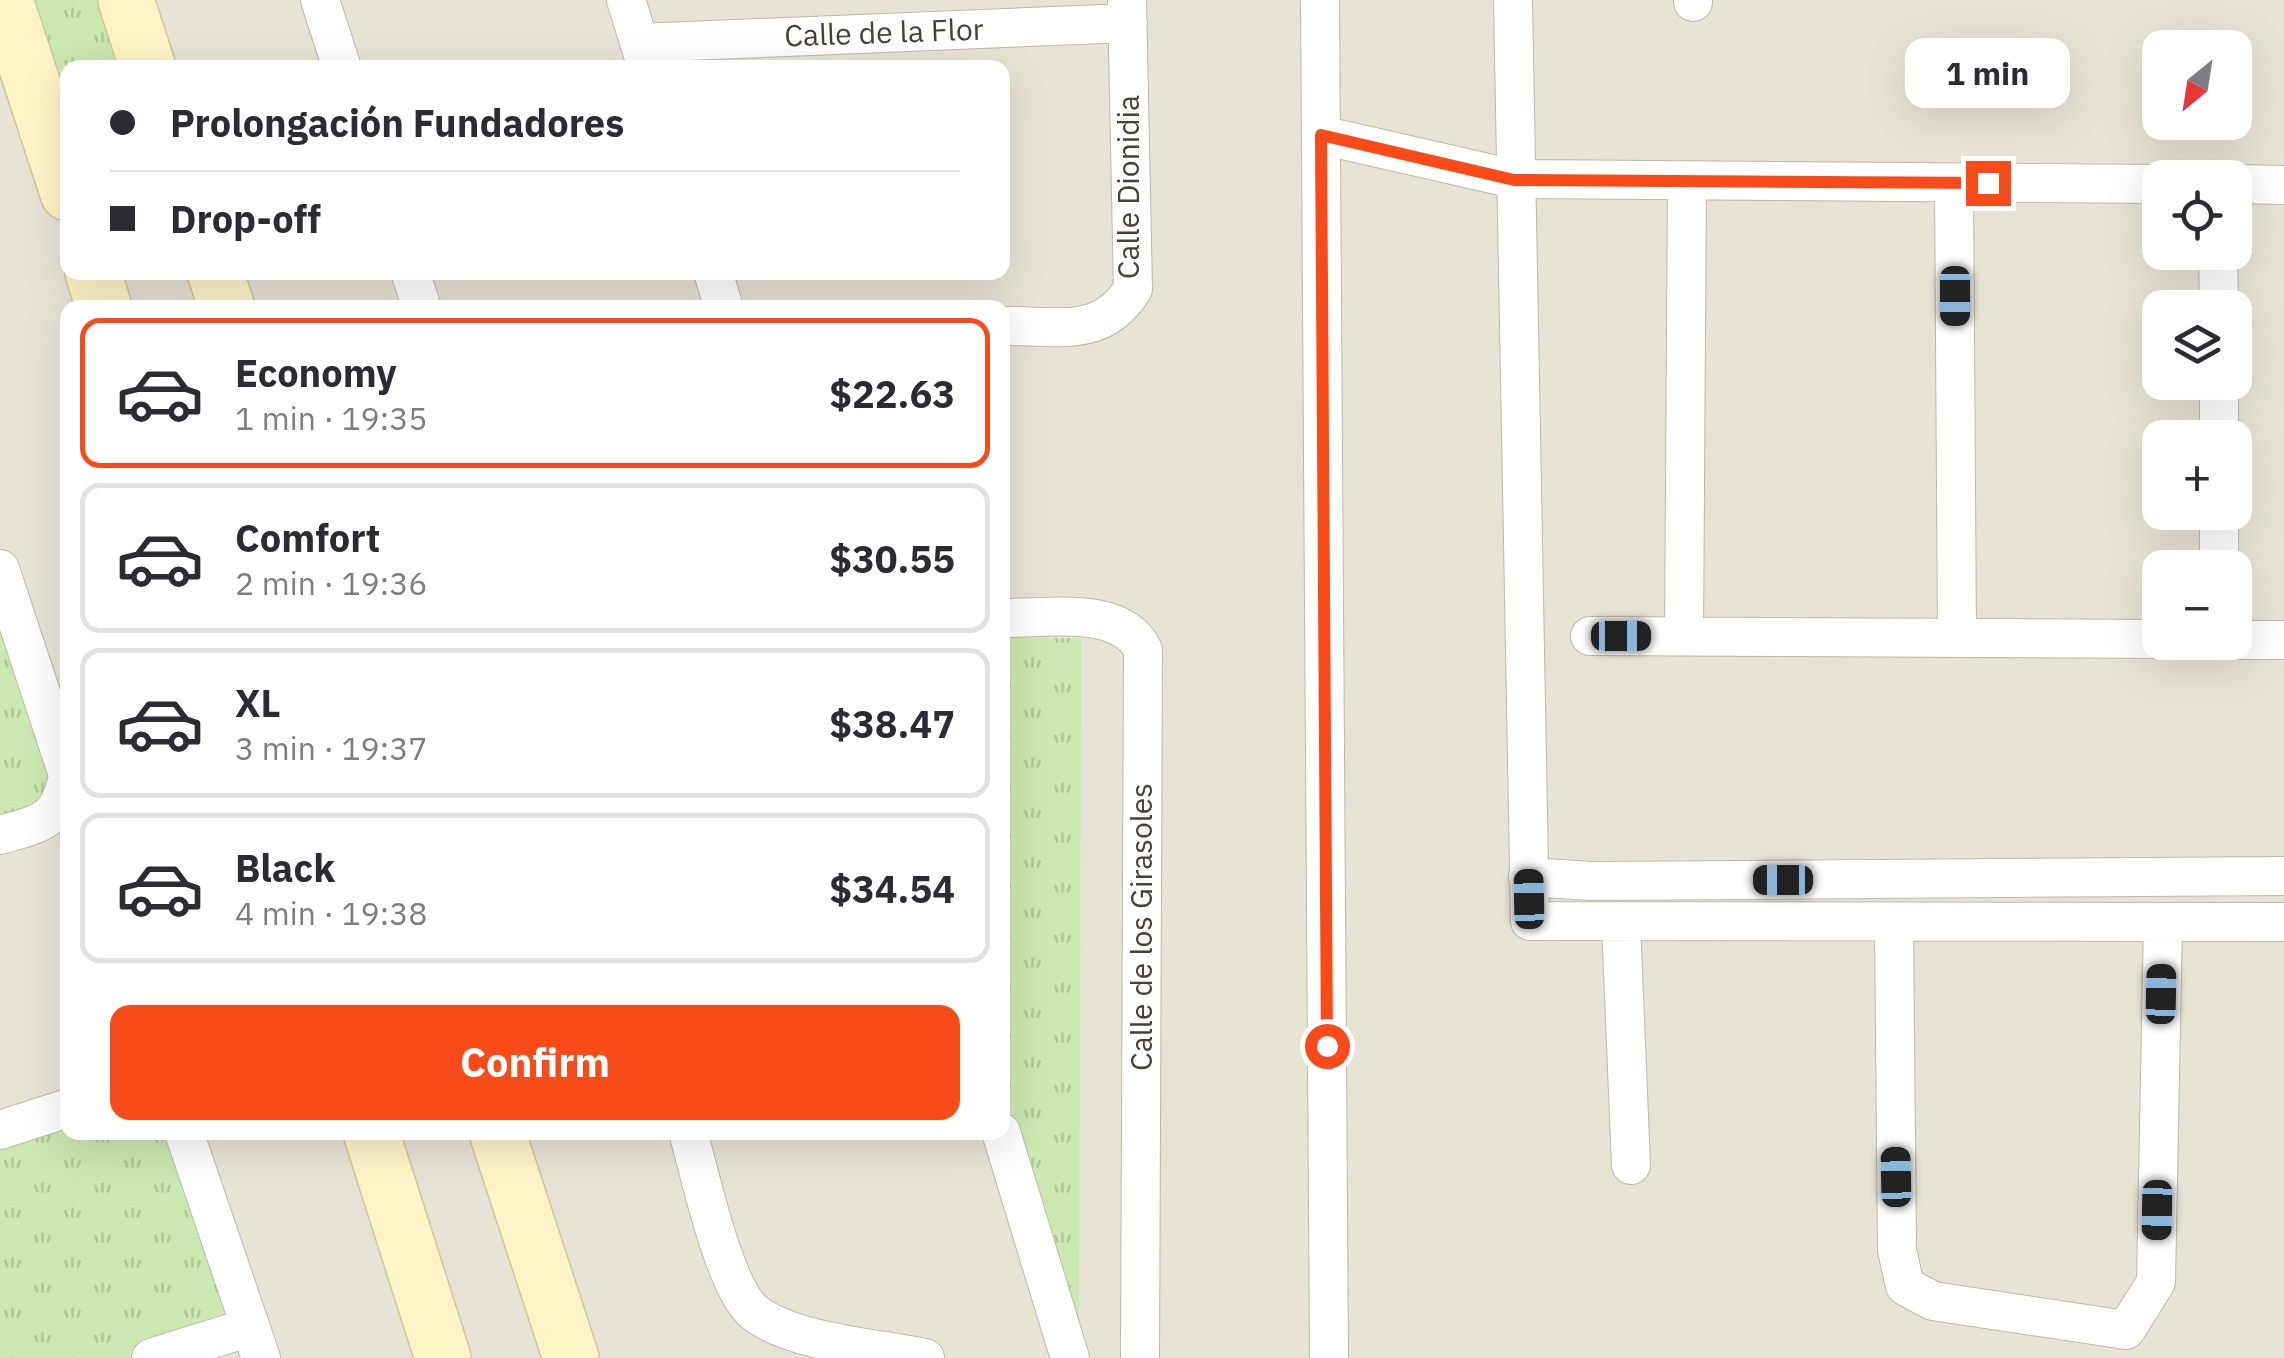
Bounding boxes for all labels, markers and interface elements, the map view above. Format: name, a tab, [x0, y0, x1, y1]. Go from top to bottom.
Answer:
street label: Calle de la Flor	[784, 9, 984, 54]
north arrow	[2142, 30, 2252, 140]
map controls	[2142, 30, 2252, 660]
callout: 1 min	[1906, 38, 2070, 108]
text: 1 min	[1946, 52, 2029, 94]
street label: Calle Dionidia	[1108, 95, 1147, 279]
text: Prolongación Fundadores	[170, 98, 624, 147]
button: locate	[2142, 160, 2252, 270]
route end	[1966, 161, 2011, 206]
text: Drop-off	[170, 194, 321, 243]
car	[1940, 266, 1970, 326]
button: layers	[2142, 290, 2252, 400]
icon: car	[115, 348, 205, 438]
text: Economy	[235, 348, 397, 397]
text: $22.63	[829, 369, 955, 418]
text: 1 min · 19:35	[235, 397, 428, 439]
button: +	[2142, 420, 2252, 530]
icon: car	[115, 513, 205, 603]
text: Comfort	[235, 513, 380, 562]
text: $30.55	[829, 534, 955, 583]
button: −	[2142, 550, 2252, 660]
text: 2 min · 19:36	[235, 562, 428, 604]
car	[1591, 621, 1651, 651]
icon: car	[115, 678, 205, 768]
text: XL	[235, 678, 281, 727]
text: $38.47	[829, 699, 955, 748]
text: 3 min · 19:37	[235, 727, 428, 769]
street label: Calle de los Girasoles	[1121, 783, 1160, 1071]
icon: car	[115, 843, 205, 933]
text: Black	[235, 843, 335, 892]
text: $34.54	[829, 864, 955, 913]
car	[1753, 865, 1813, 895]
car	[1513, 869, 1545, 929]
text: 4 min · 19:38	[235, 892, 428, 934]
car	[2145, 964, 2177, 1024]
button: Confirm	[110, 1005, 960, 1120]
route start	[1305, 1024, 1350, 1069]
car	[1880, 1147, 1912, 1207]
car	[2141, 1180, 2173, 1240]

